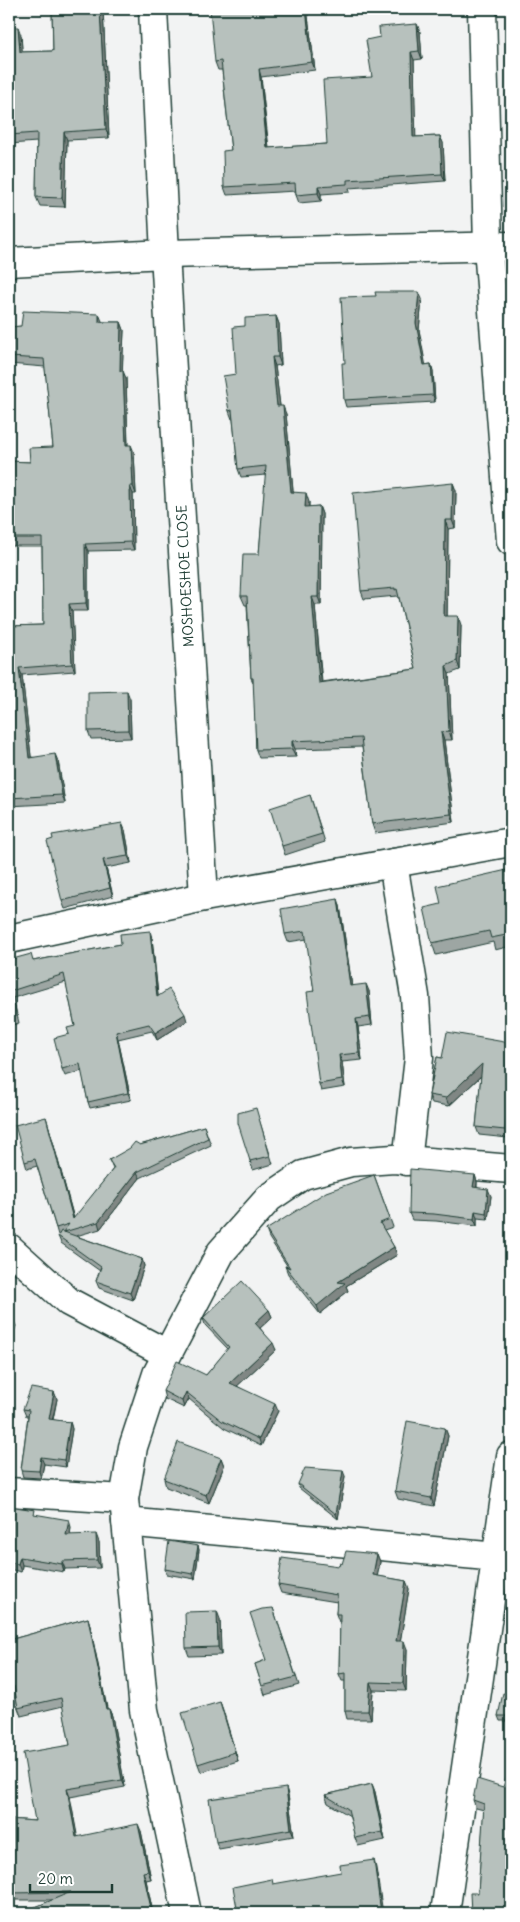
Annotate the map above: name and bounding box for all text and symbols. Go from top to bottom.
street label: MOSHOESHOE CLOSE [172,504,198,648]
scale bar [30,1862,112,1894]
text: 20 m [38,1869,73,1888]

